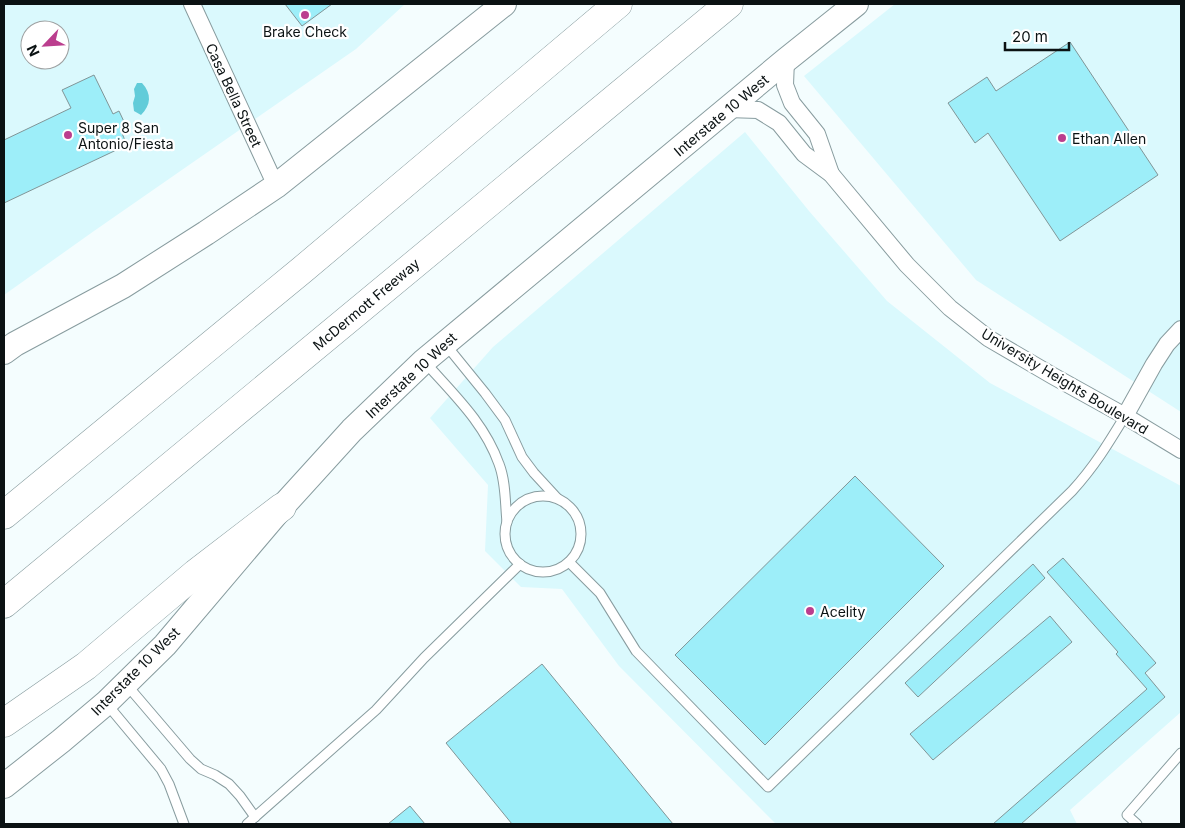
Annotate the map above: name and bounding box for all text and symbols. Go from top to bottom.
marker: Brake Check [299,9,311,21]
north arrow [20,20,70,70]
scale bar [1005,20,1069,52]
place label: Brake Check [263,23,347,40]
text: 20 m [1012,27,1048,46]
street label: Casa Bella Street [202,40,266,150]
text: N [23,42,43,59]
street label: Interstate 10 West [670,70,772,159]
place label: Super 8 San Antonio/Fiesta [78,119,174,152]
marker: Super 8 San Antonio/Fiesta [62,129,74,141]
place label: Ethan Allen [1072,130,1146,147]
marker: Ethan Allen [1056,132,1068,144]
street label: McDermott Freeway [309,254,423,354]
street label: University Heights Boulevard [979,324,1151,438]
street label: Interstate 10 West [362,328,460,421]
place label: Acelity [820,603,865,620]
marker: Acelity [804,605,816,617]
street label: Interstate 10 West [87,623,183,719]

